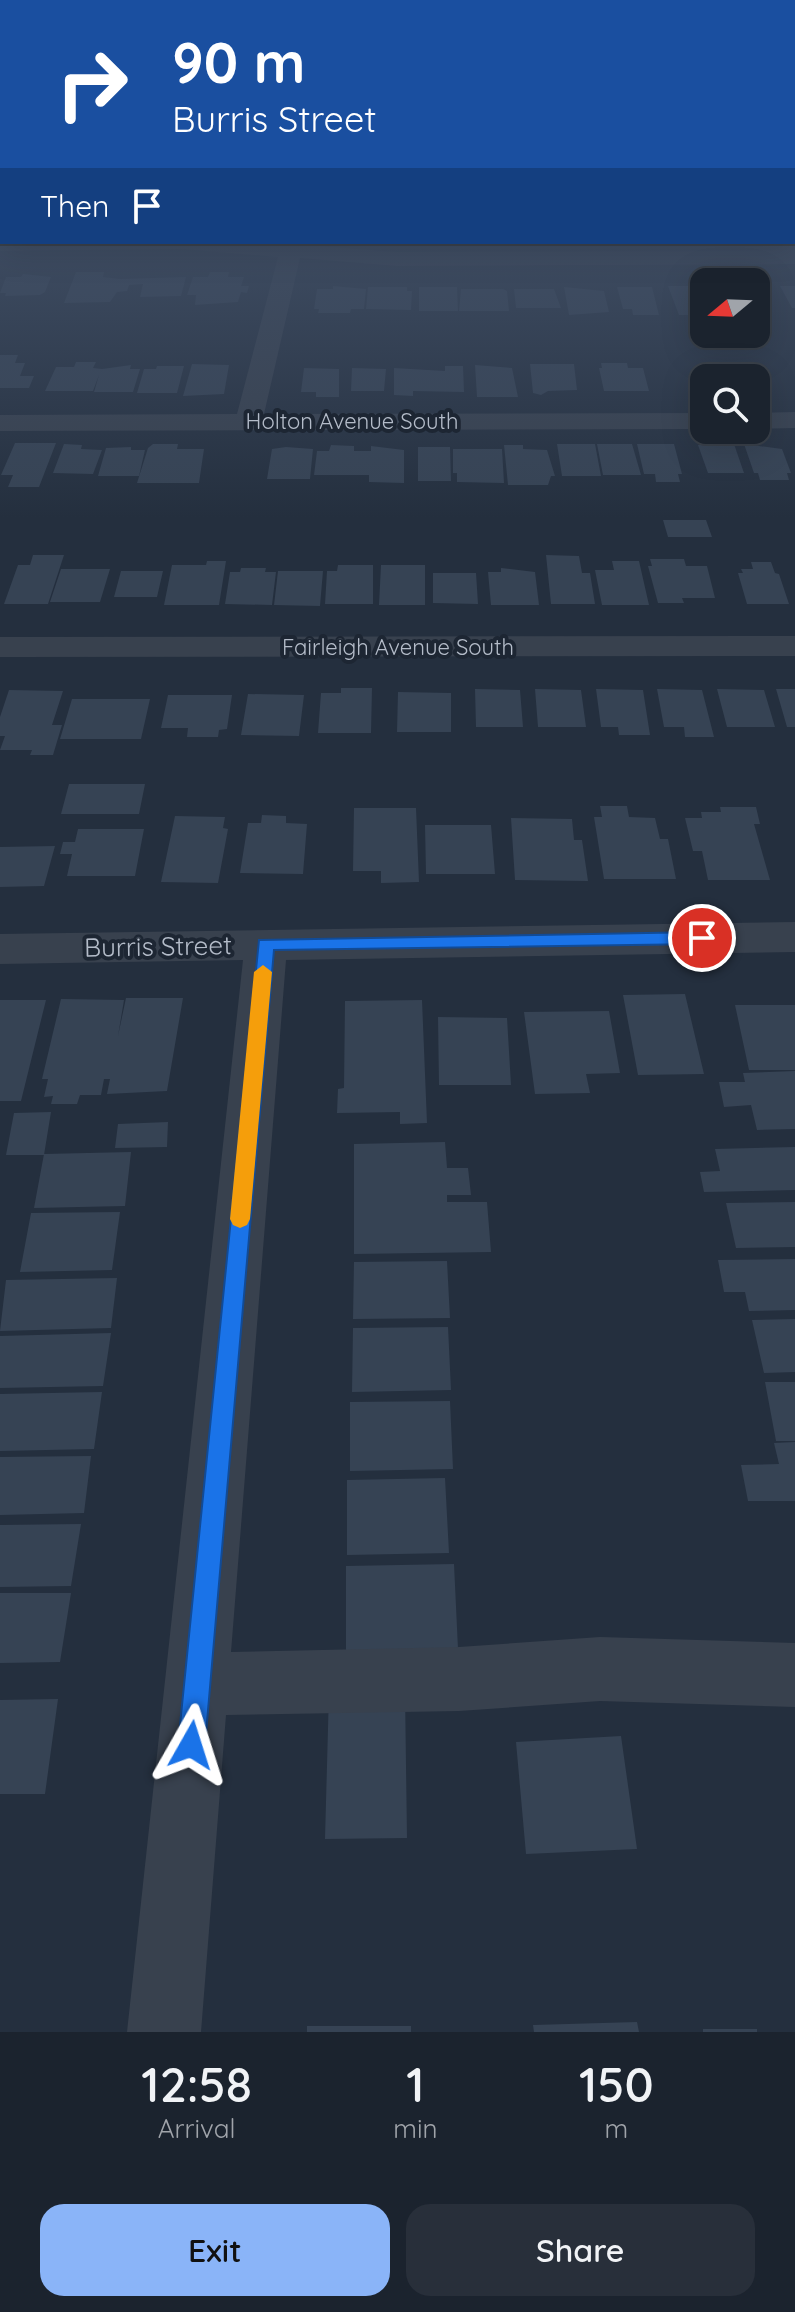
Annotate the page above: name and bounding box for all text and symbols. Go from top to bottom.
text: 90 m [172,27,306,97]
icon: right [40,32,144,136]
text: Burris Street [172,96,376,141]
icon: arrive [125,184,169,228]
text: Then [40,187,109,225]
north arrow [690,268,770,348]
map controls [690,268,770,444]
button: search [690,364,770,444]
street label: Holton Avenue South [246,407,458,435]
street label: Fairleigh Avenue South [282,633,514,661]
pin [668,904,736,972]
icon: arrive [680,916,724,960]
street label: Burris Street [84,928,232,964]
position arrow [149,1703,233,1787]
text: 12:58 [141,2054,252,2114]
text: 1 [406,2054,425,2114]
text: 150 [579,2054,654,2114]
text: Arrival [158,2112,236,2145]
text: min [393,2112,438,2145]
text: m [604,2112,628,2145]
button: Exit [40,2204,390,2296]
button: Share [406,2204,755,2296]

